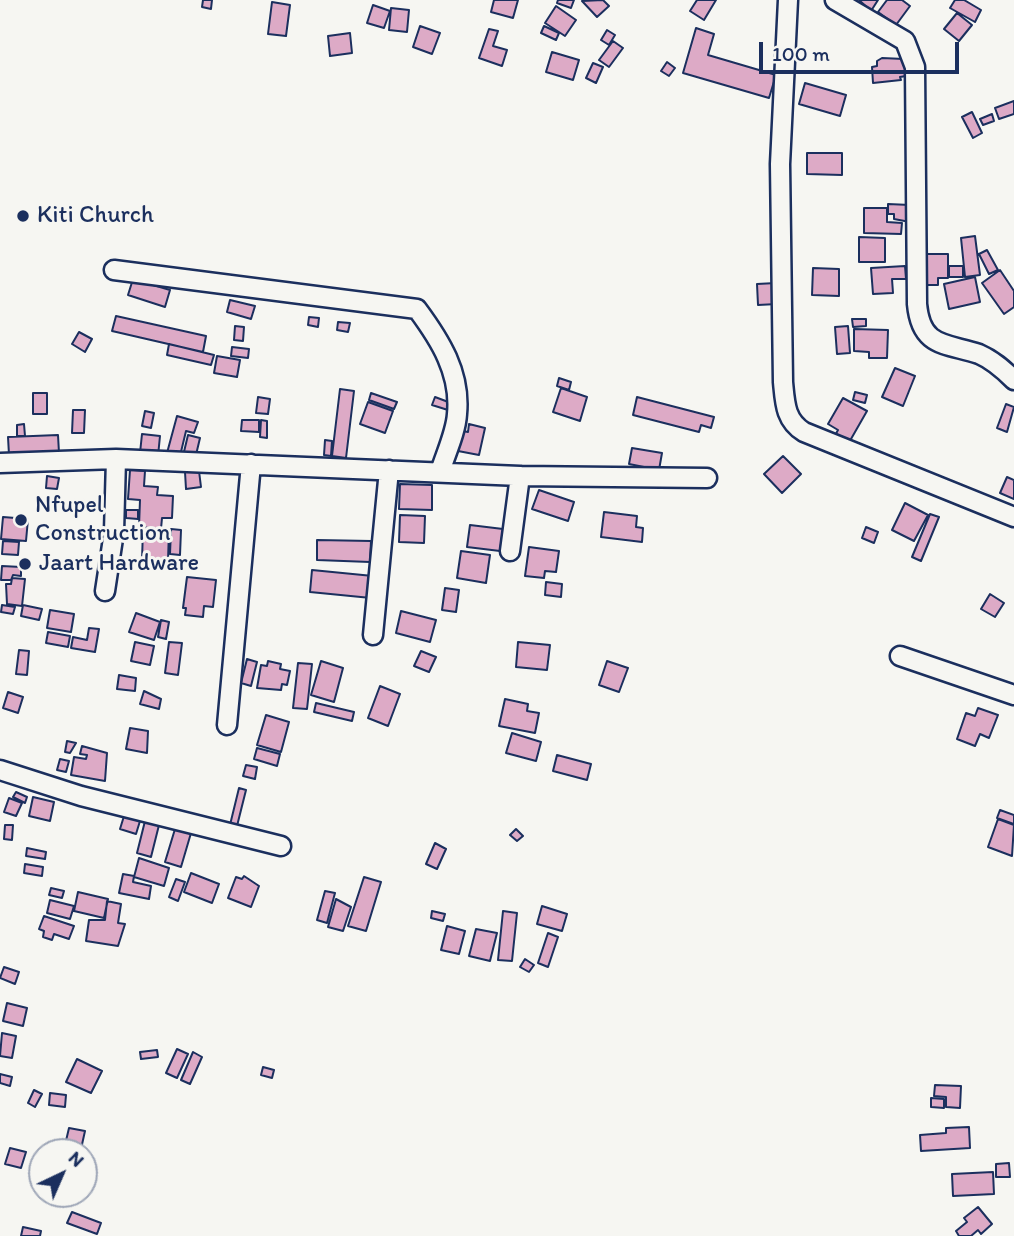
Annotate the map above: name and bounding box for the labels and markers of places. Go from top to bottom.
place label: Kiti Church [37,202,154,230]
marker: Kiti Church [15,208,31,224]
place label: Nfupel Construction [35,492,171,548]
marker: Nfupel Construction [13,512,29,528]
place label: Jaart Hardware [39,550,199,578]
marker: Jaart Hardware [17,556,33,572]

